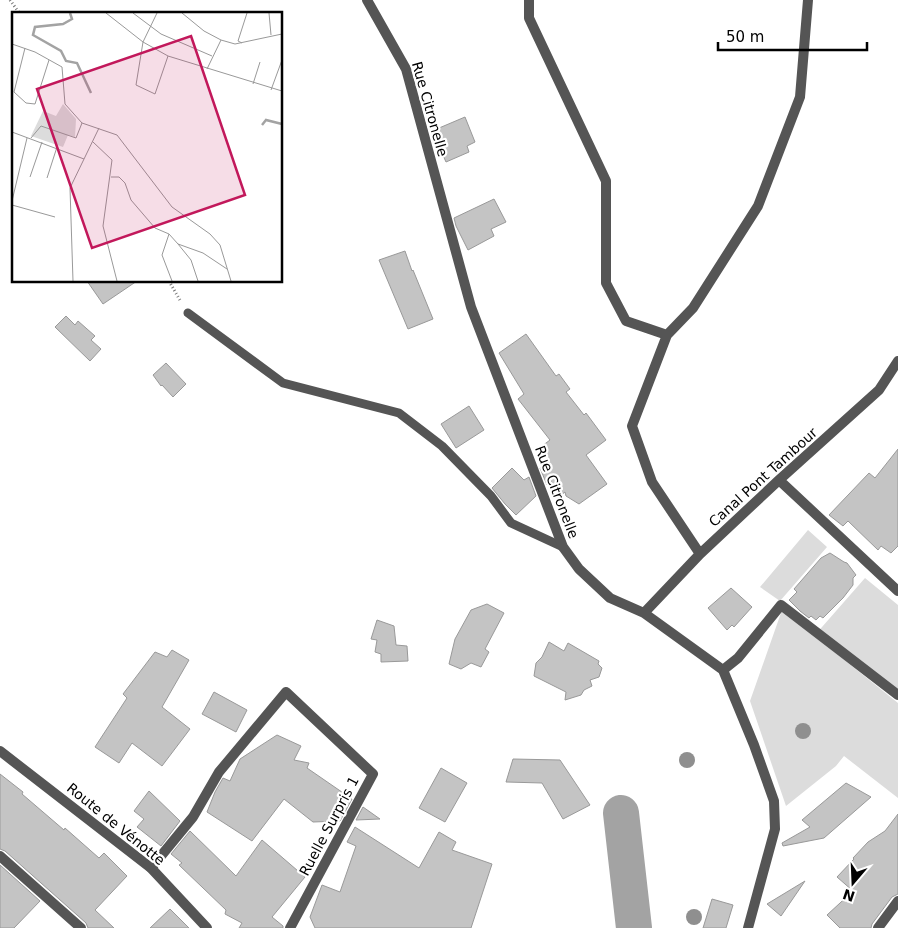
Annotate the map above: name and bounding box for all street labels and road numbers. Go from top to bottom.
street label: Rue Citronelle [409,60,451,158]
street label: Canal Pont Tambour [706,424,821,530]
street label: Rue Citronelle [532,443,582,541]
street label: Ruelle Surpris 1 [296,774,362,878]
street label: Route de Vénotte [64,780,168,868]

